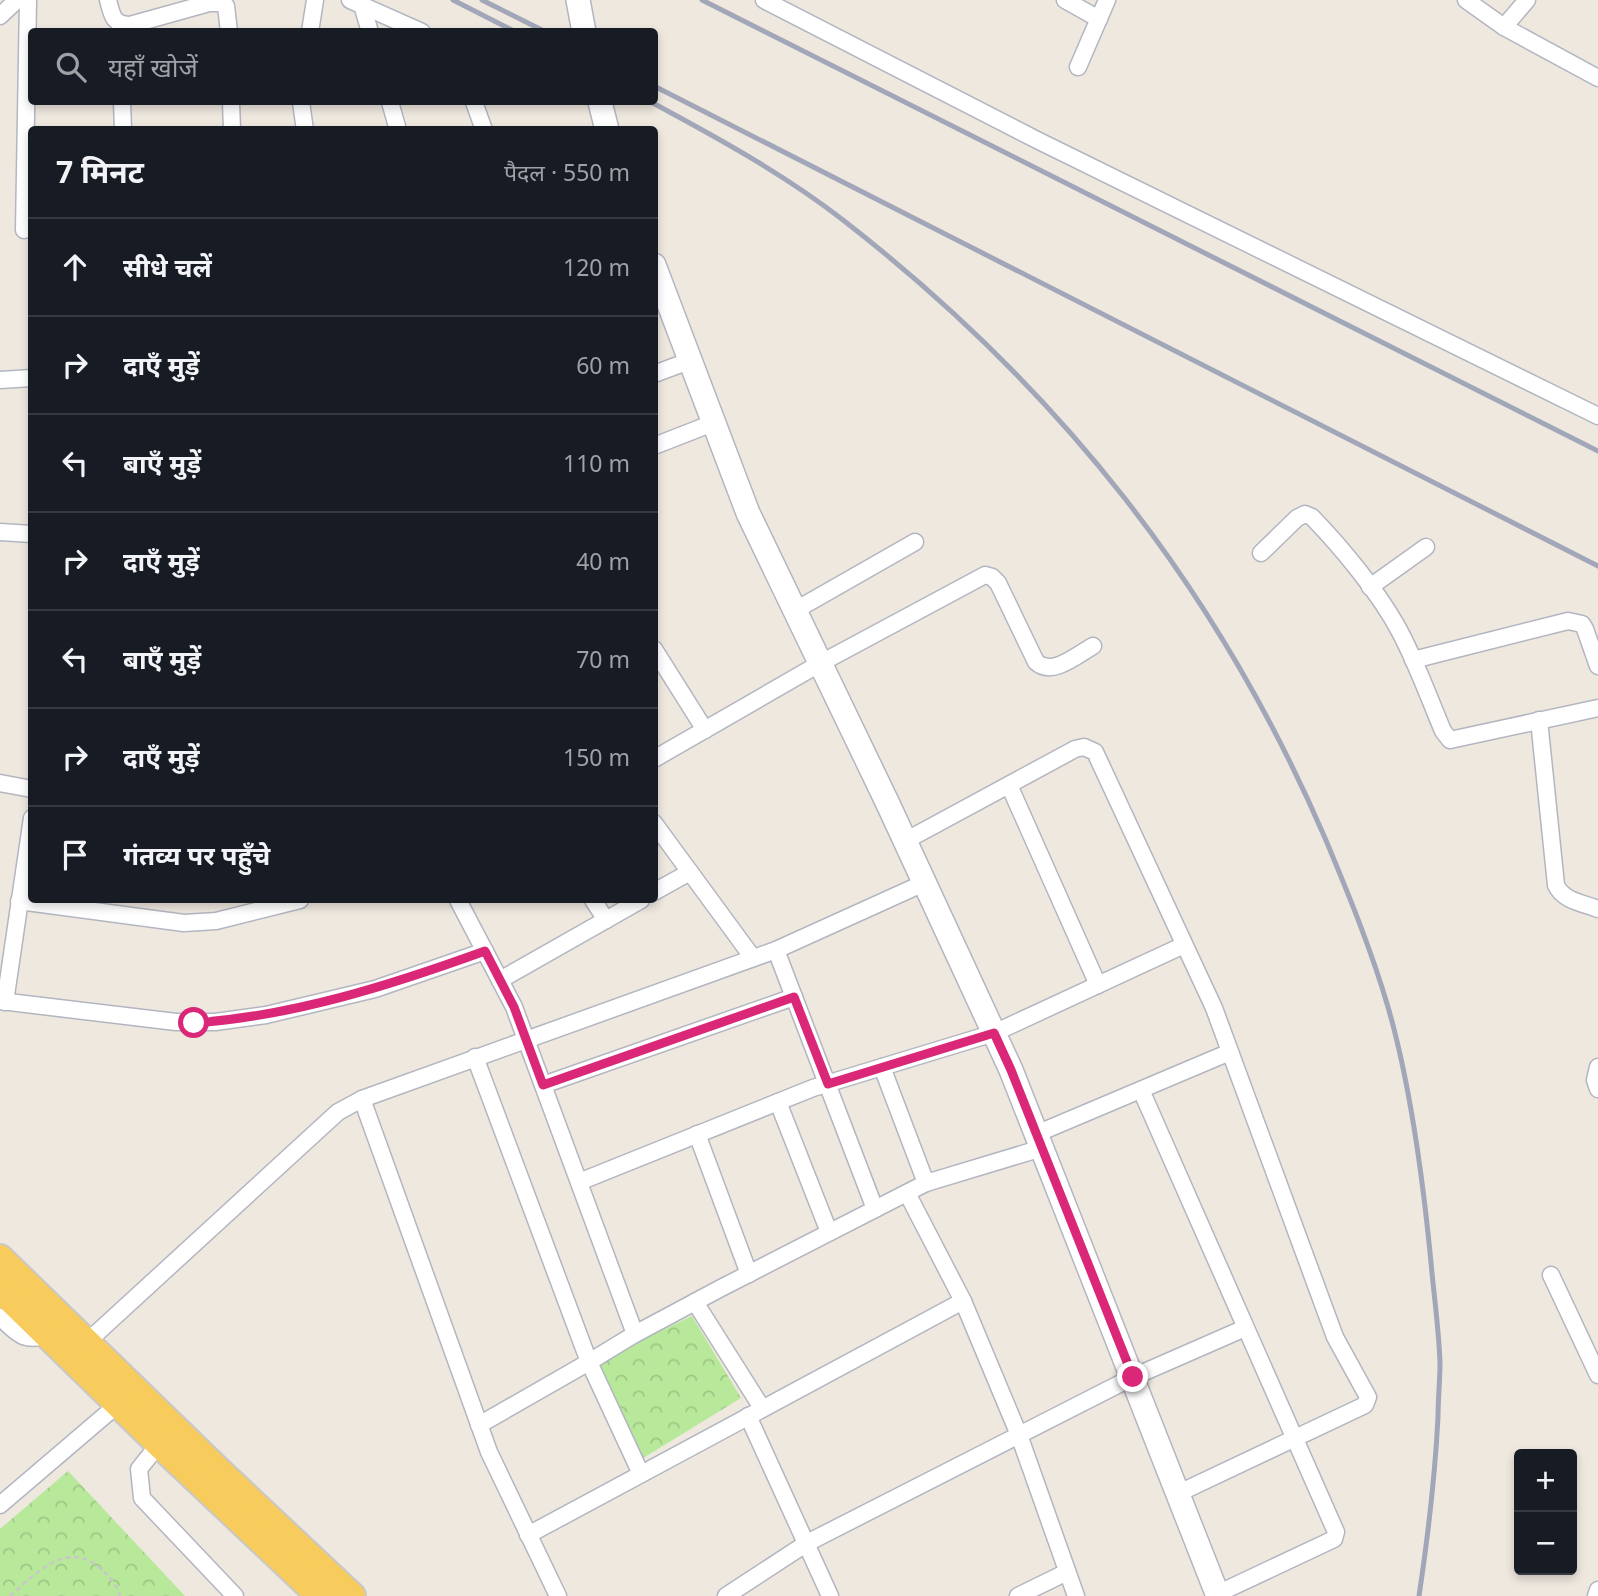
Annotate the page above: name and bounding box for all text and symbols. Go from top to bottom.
search box [28,28,658,105]
icon: search [52,48,90,86]
text: यहाँ खोजें [108,49,198,85]
text: 7 मिनट [56,151,144,192]
text: पैदल · 550 m [504,156,630,188]
icon: ahead [56,248,94,286]
text: सीधे चलें [123,249,212,285]
text: 120 m [563,251,630,283]
icon: right [56,346,94,384]
text: दाएँ मुड़ें [123,347,200,383]
text: 60 m [576,349,630,381]
icon: left [56,444,94,482]
text: बाएँ मुड़ें [123,445,201,481]
text: 110 m [563,447,630,479]
icon: right [56,542,94,580]
text: दाएँ मुड़ें [123,543,200,579]
text: 40 m [576,545,630,577]
icon: left [56,640,94,678]
text: बाएँ मुड़ें [123,641,201,677]
text: 70 m [576,643,630,675]
icon: right [56,738,94,776]
text: दाएँ मुड़ें [123,739,200,775]
text: 150 m [563,741,630,773]
icon: arrive [56,836,94,874]
text: गंतव्य पर पहुँचे [123,837,270,873]
route start [178,1007,209,1038]
route end [1117,1361,1148,1392]
map controls [1514,1449,1577,1575]
button: + [1514,1449,1577,1512]
button: − [1514,1512,1577,1575]

